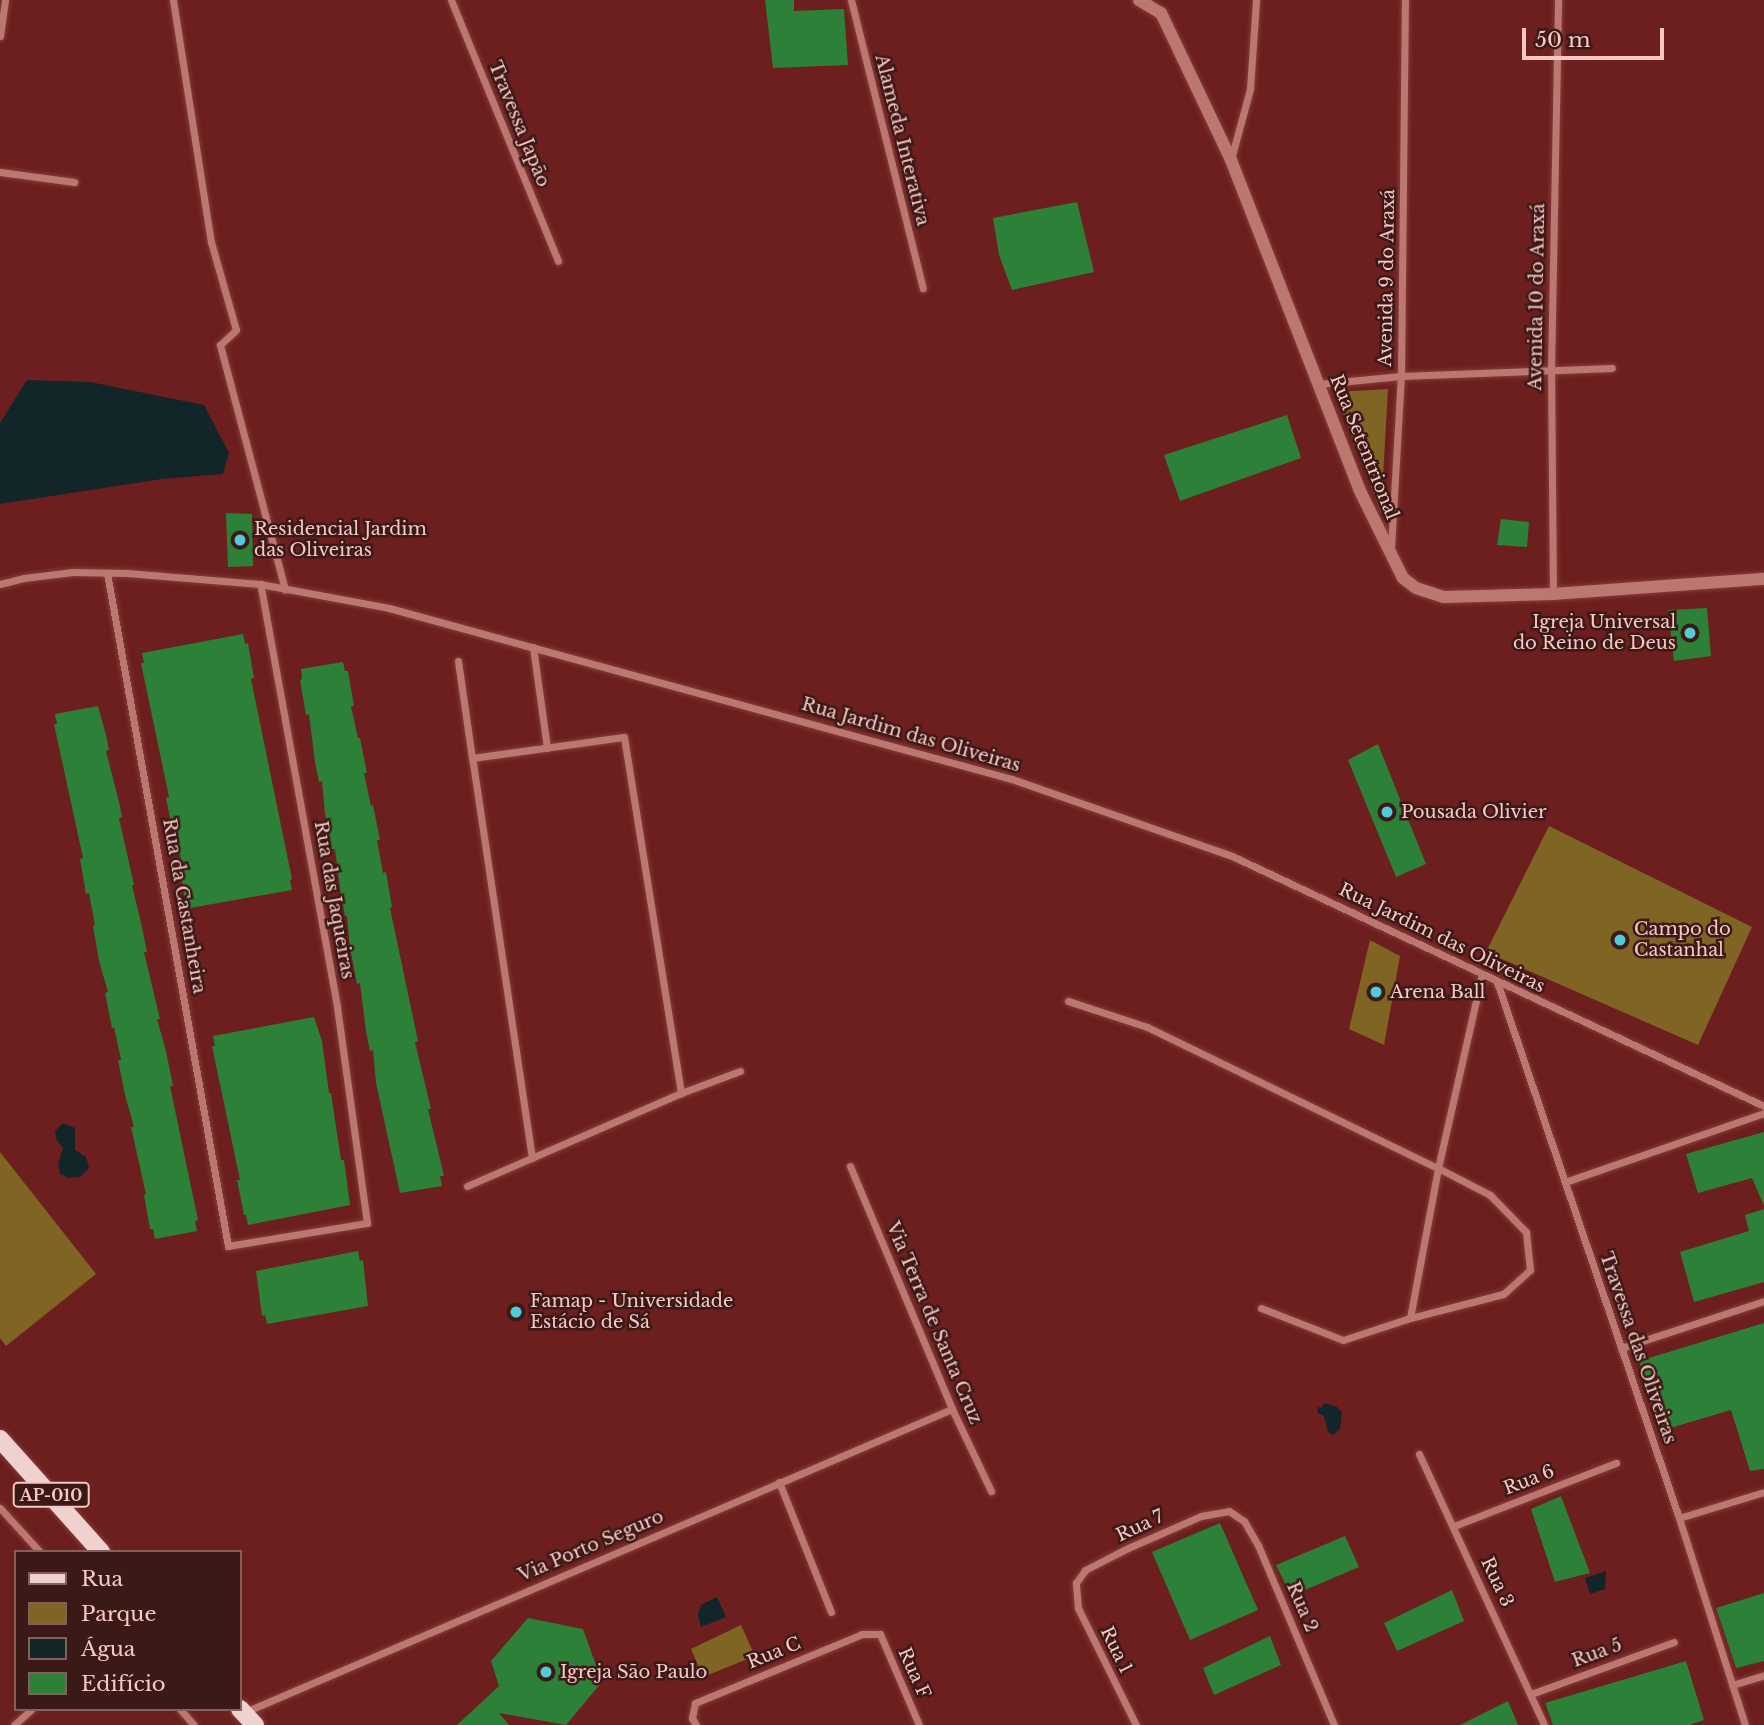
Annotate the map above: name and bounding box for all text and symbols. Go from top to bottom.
scale bar [1526,14,1668,58]
text: 50 m [1535,27,1590,53]
street label: Alameda Interativa [870,52,934,228]
street label: Travessa Japão [484,58,554,190]
street label: Avenida 9 do Araxá [1375,188,1399,368]
street label: Avenida 10 do Araxá [1525,203,1549,391]
street label: Rua Setentrional [1325,371,1403,523]
place label: Residencial Jardim das Oliveiras [254,519,427,562]
marker: Residencial Jardim das Oliveiras [232,532,248,548]
place label: Igreja Universal do Reino de Deus [1513,612,1676,654]
marker: Igreja Universal do Reino de Deus [1682,625,1698,641]
street label: Rua Jardim das Oliveiras [799,693,1023,777]
place label: Pousada Olivier [1401,801,1547,823]
marker: Pousada Olivier [1379,804,1395,820]
street label: Rua da Castanheira [158,817,210,995]
street label: Rua das Jaqueiras [309,819,359,981]
street label: Rua Jardim das Oliveiras [1335,879,1549,997]
place label: Campo do Castanhal [1634,919,1731,962]
marker: Campo do Castanhal [1612,932,1628,948]
place label: Arena Ball [1390,981,1486,1003]
marker: Arena Ball [1368,984,1384,1000]
street label: Via Terra de Santa Cruz [881,1218,987,1428]
street label: Travessa das Oliveiras [1595,1249,1681,1447]
place label: Famap - Universidade Estácio de Sá [530,1291,733,1334]
marker: Famap - Universidade Estácio de Sá [508,1304,524,1320]
street label: Rua 6 [1500,1460,1558,1500]
road number: AP-010 [12,1483,90,1508]
street label: Via Porto Seguro [515,1506,667,1586]
street label: Rua 7 [1113,1506,1167,1546]
legend [14,1550,242,1711]
street label: Rua 3 [1476,1554,1518,1610]
text: Rua [81,1566,123,1592]
street label: Rua 2 [1282,1579,1322,1635]
text: Parque [81,1601,156,1627]
street label: Rua 1 [1095,1623,1137,1677]
street label: Rua C [744,1633,804,1673]
street label: Rua 5 [1569,1634,1625,1672]
text: Água [81,1636,136,1662]
street label: Rua F [893,1644,935,1702]
place label: Igreja São Paulo [560,1661,708,1683]
marker: Igreja São Paulo [538,1664,554,1680]
text: Edifício [81,1671,166,1697]

